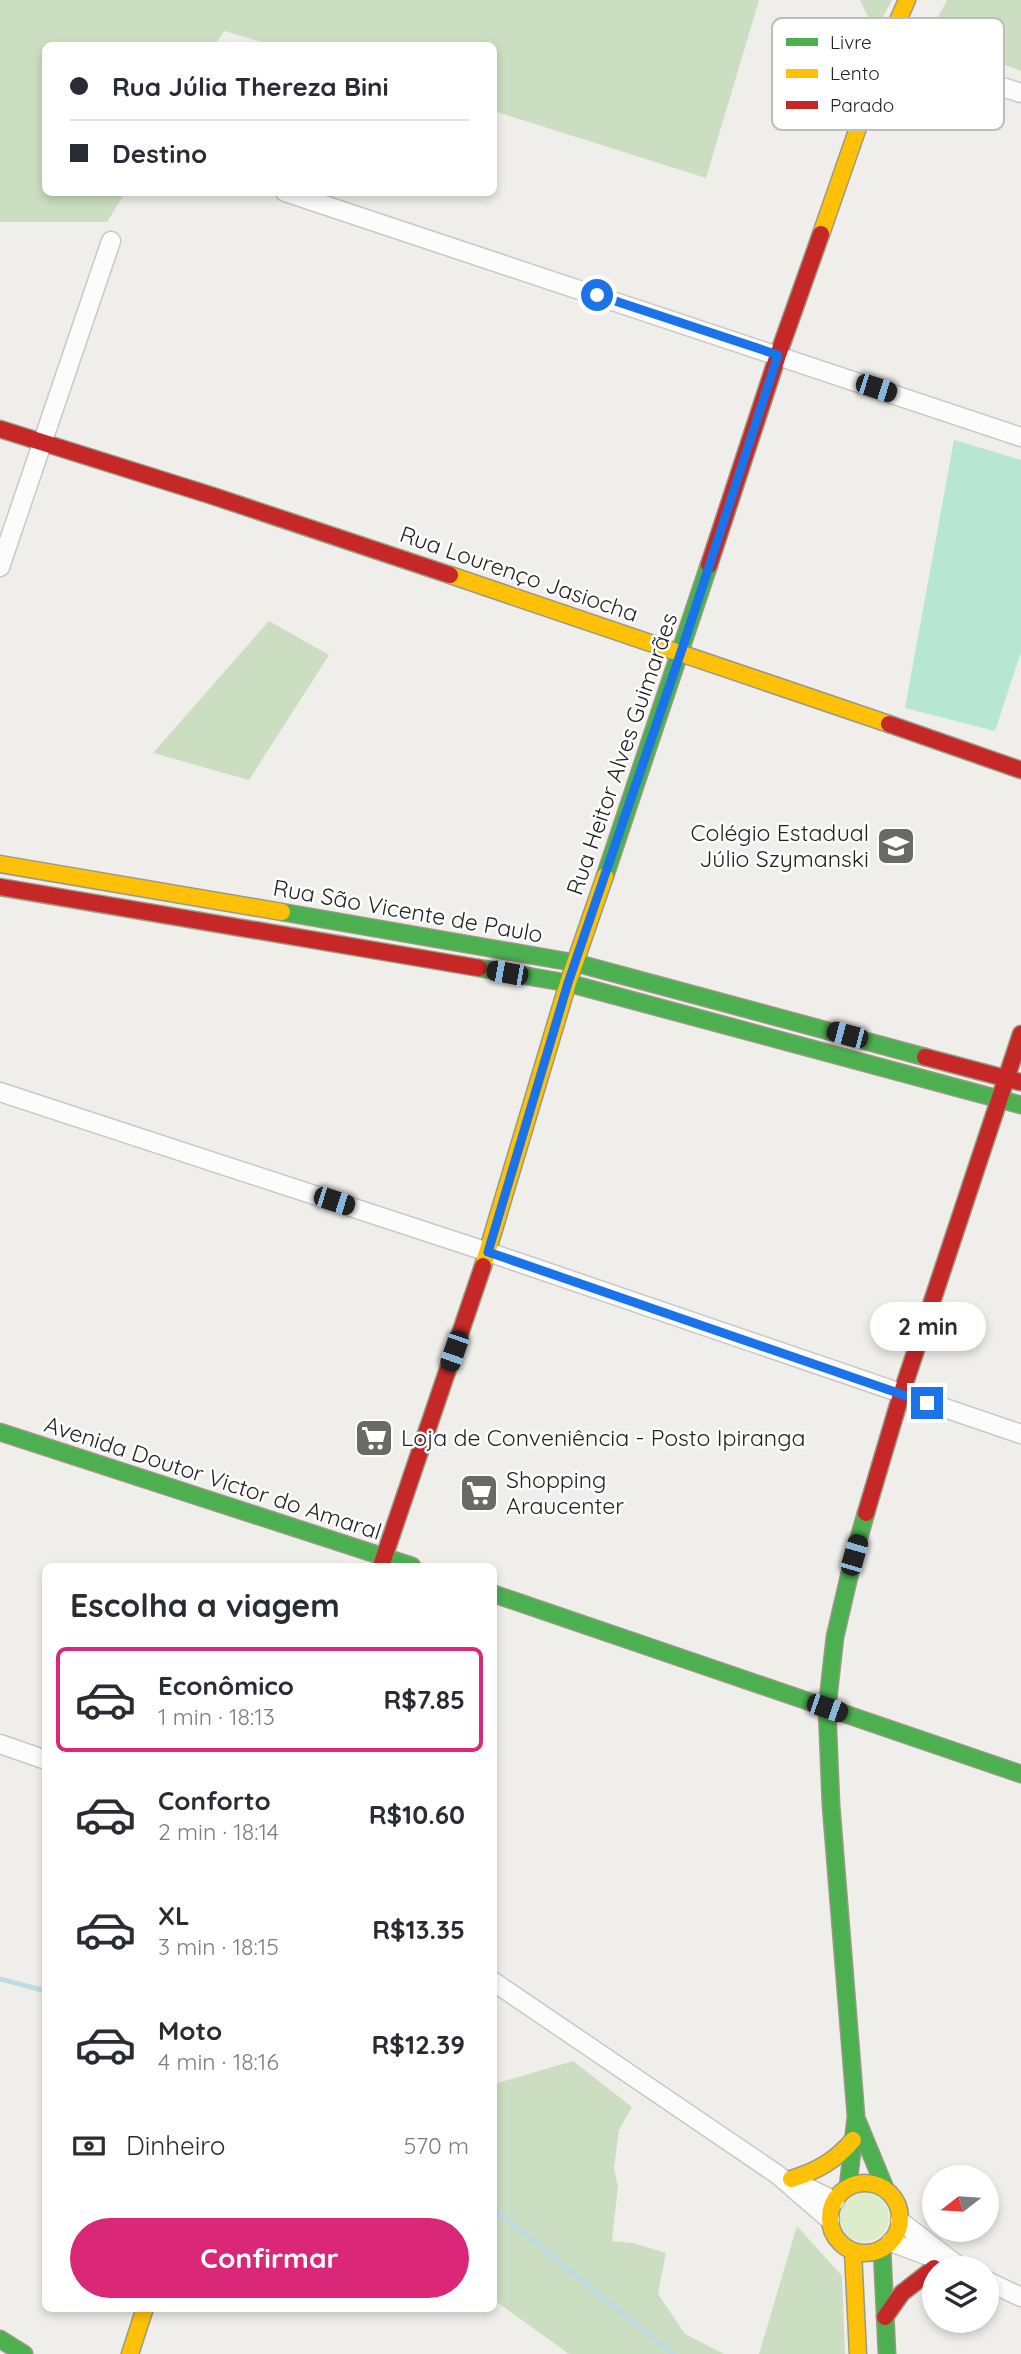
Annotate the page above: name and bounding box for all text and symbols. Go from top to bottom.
legend [772,18,1004,130]
text: Livre [830,30,872,54]
text: Lento [830,61,880,85]
text: Rua Júlia Thereza Bini [112,70,389,103]
text: Parado [830,93,894,117]
text: Destino [112,137,207,170]
route start [581,279,613,311]
car [853,372,900,404]
street label: Rua Lourenço Jasiocha [396,519,642,628]
street label: Rua Heitor Alves Guimarães [560,609,684,899]
place label: Colégio Estadual Júlio Szymanski [690,818,869,873]
school or university icon: Colégio Estadual Júlio Szymanski [875,825,917,867]
street label: Rua São Vicente de Paulo [271,872,545,949]
car [485,959,530,987]
car [824,1019,871,1051]
car [311,1185,358,1217]
callout: 2 min [869,1302,985,1350]
text: 2 min [898,1312,958,1341]
car [438,1328,471,1374]
route end [911,1387,943,1419]
street label: Avenida Doutor Victor do Amaral [41,1409,385,1546]
supermarket icon: Loja de Conveniência - Posto Ipiranga [353,1417,395,1459]
place label: Loja de Conveniência - Posto Ipiranga [401,1423,805,1452]
place label: Shopping Araucenter [506,1465,624,1520]
supermarket icon: Shopping Araucenter [458,1472,500,1514]
car [839,1532,870,1578]
text: Escolha a viagem [70,1585,340,1625]
icon: car [74,1668,137,1731]
text: Econômico [158,1669,294,1702]
text: R$7.85 [383,1683,465,1716]
car [804,1691,851,1725]
text: 1 min · 18:13 [158,1702,275,1731]
icon: car [74,1783,137,1846]
text: Conforto [158,1784,271,1817]
text: R$10.60 [369,1798,465,1831]
text: 2 min · 18:14 [158,1817,279,1846]
icon: car [74,1898,137,1961]
text: XL [158,1899,190,1932]
text: R$13.35 [372,1913,465,1946]
text: 3 min · 18:15 [158,1932,279,1961]
icon: car [74,2013,137,2076]
text: Moto [158,2014,222,2047]
text: R$12.39 [372,2028,465,2061]
text: 4 min · 18:16 [158,2047,279,2076]
icon: cash [70,2127,108,2165]
text: Dinheiro [126,2129,225,2162]
text: 570 m [404,2131,469,2160]
north arrow [922,2165,999,2242]
map controls [922,2165,999,2333]
button: Confirmar [70,2218,469,2298]
button: layers [922,2256,999,2333]

